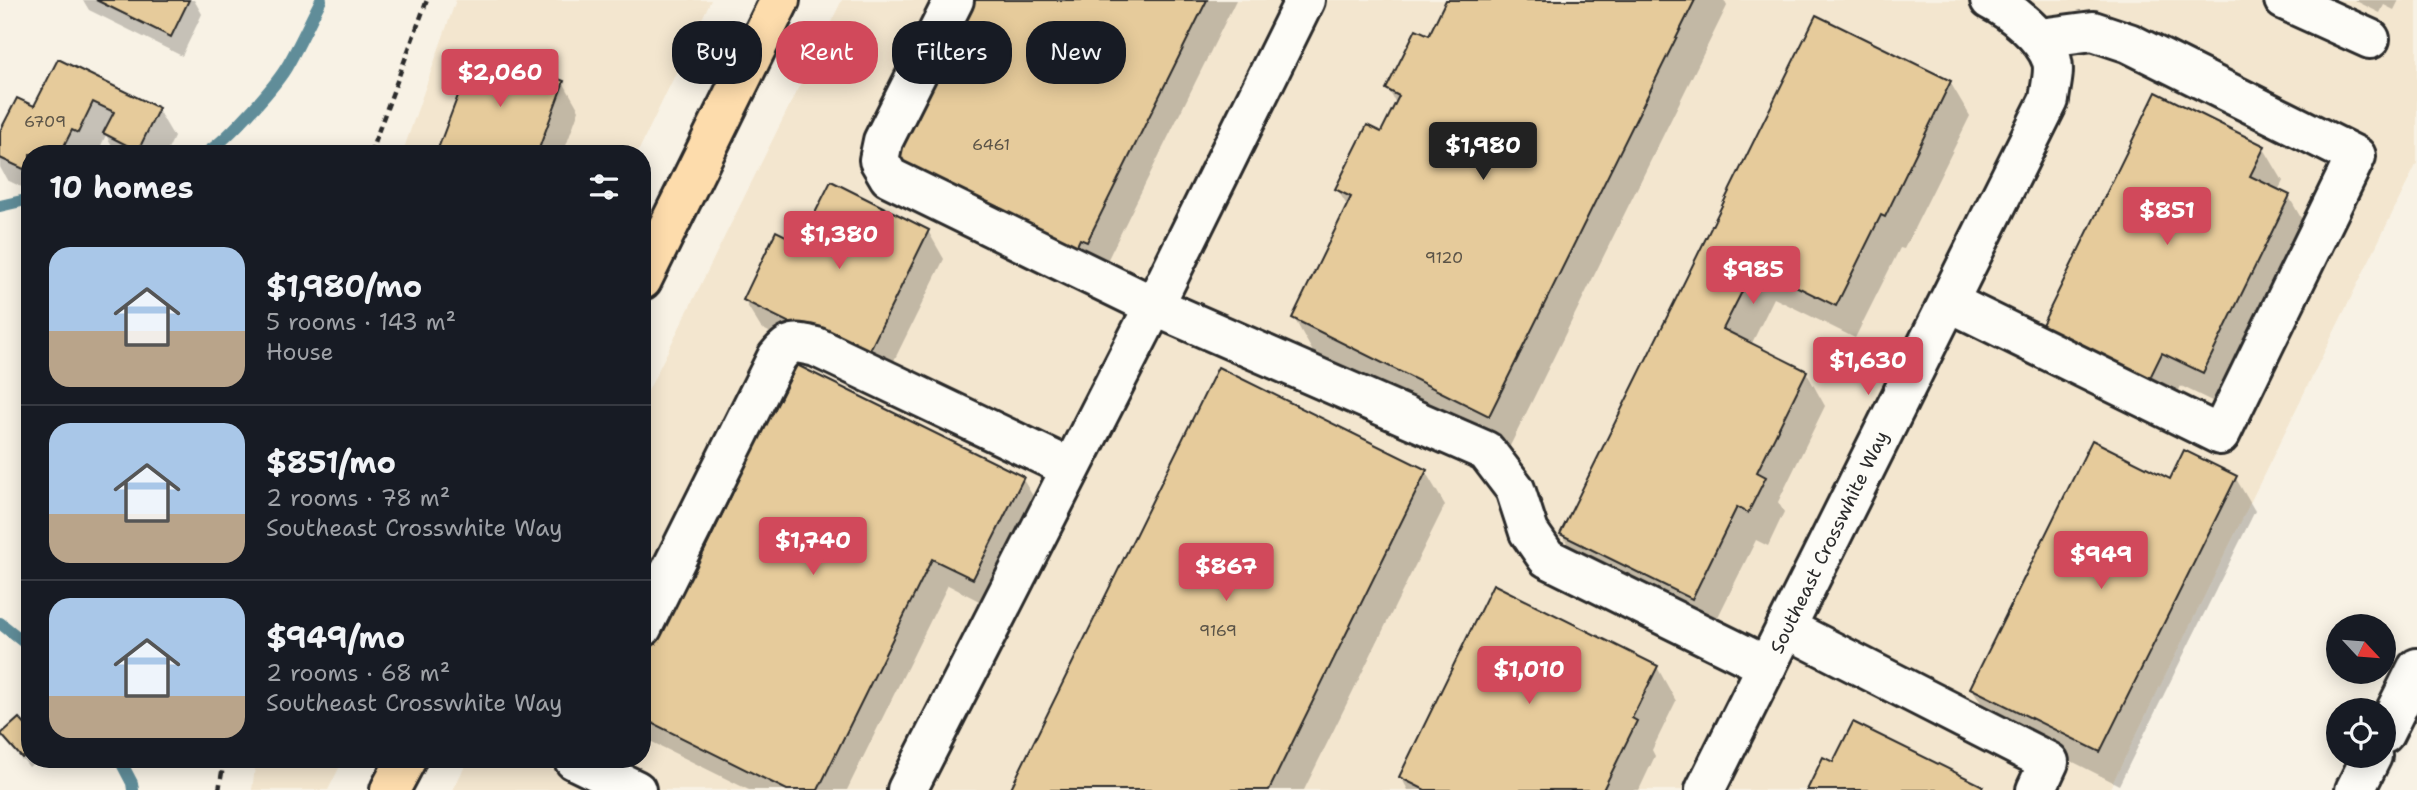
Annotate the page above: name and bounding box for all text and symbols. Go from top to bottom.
chip: Buy [672,21,762,84]
chip: Rent [776,21,878,84]
chip: Filters [892,21,1012,84]
chip: New [1026,21,1126,84]
pin: $2,060 [443,50,557,109]
text: $2,060 [458,57,542,87]
house number: 6709 [24,111,66,132]
pin: $1,980 [1426,122,1540,182]
text: $1,980 [1445,130,1521,160]
house number: 6461 [972,134,1010,155]
text: 10 homes [49,167,194,208]
icon: filters [585,168,623,206]
pin: $851 [2126,188,2208,247]
text: $851 [2139,195,2195,225]
pin: $1,380 [782,212,896,271]
text: $1,380 [800,219,878,249]
pin: $985 [1712,246,1794,306]
house number: 9120 [1425,247,1463,268]
text: $985 [1722,254,1784,284]
text: $1,980/mo [266,266,422,307]
icon: home [105,275,189,359]
text: 5 rooms · 143 m² [266,307,456,337]
text: House [266,337,334,367]
pin: $1,630 [1811,338,1925,397]
text: $1,630 [1829,345,1907,375]
street label: Southeast Crosswhite Way [1764,426,1894,658]
text: $851/mo [266,442,396,483]
icon: home [105,451,189,535]
text: 2 rooms · 78 m² [266,483,450,513]
text: Southeast Crosswhite Way [266,513,562,543]
pin: $1,740 [756,518,870,577]
text: $1,740 [775,525,851,555]
pin: $949 [2060,532,2142,591]
text: $949 [2070,539,2132,569]
pin: $867 [1185,544,1267,603]
text: $867 [1195,551,1257,581]
north arrow [2326,614,2396,684]
map controls [2326,614,2396,768]
text: $949/mo [266,617,405,658]
house number: 9169 [1199,620,1237,641]
icon: home [105,626,189,710]
pin: $1,010 [1472,646,1586,706]
text: $1,010 [1493,654,1565,684]
text: 2 rooms · 68 m² [266,658,450,688]
text: Southeast Crosswhite Way [266,688,562,718]
button: locate [2326,698,2396,768]

